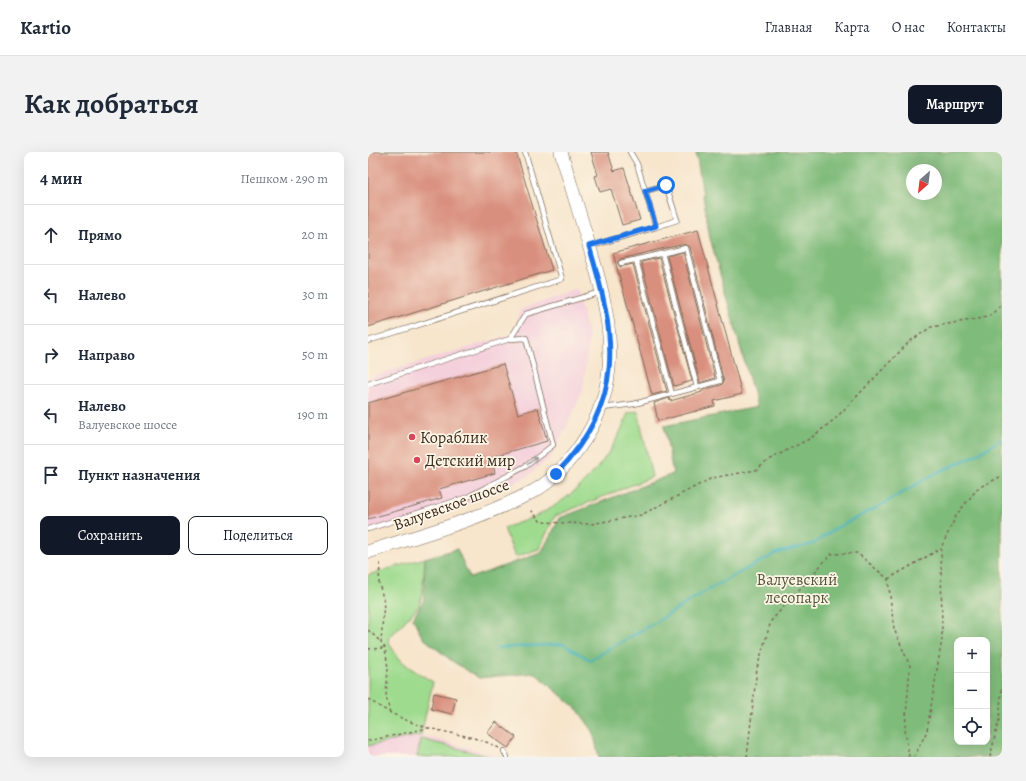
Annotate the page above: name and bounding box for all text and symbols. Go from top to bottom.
text: Kartio [20,15,71,41]
text: Главная [765,18,812,37]
text: Карта [834,18,870,37]
text: О нас [892,18,925,37]
text: Контакты [947,18,1006,37]
text: Как добраться [24,85,199,123]
button: Маршрут [908,85,1002,124]
north arrow [906,164,942,200]
text: 4 мин [40,167,83,190]
text: Пешком · 290 m [241,170,328,187]
route start [657,176,675,194]
icon: ahead [40,224,62,246]
text: Прямо [78,225,122,245]
text: 20 m [302,226,328,243]
icon: left [40,284,62,306]
text: Налево [78,285,126,305]
text: 30 m [302,286,328,303]
icon: right [40,344,62,366]
text: Направо [78,345,135,365]
text: 50 m [302,346,328,363]
text: Налево [78,396,126,416]
icon: left [40,404,62,426]
text: 190 m [297,406,328,423]
text: Валуевское шоссе [78,416,177,433]
place label: Кораблик [420,427,488,449]
marker: Кораблик [407,432,417,442]
place label: Детский мир [425,450,515,472]
marker: Детский мир [412,455,422,465]
one-way arrow [527,457,538,465]
icon: arrive [40,464,62,486]
text: Пункт назначения [78,465,200,485]
route end [547,465,565,483]
street label: Валуевское шоссе [390,474,512,536]
button: Сохранить [40,516,180,555]
button: Поделиться [188,516,328,555]
park label: Валуевский лесопарк [757,569,837,609]
map controls [954,637,990,745]
button: + [954,637,990,673]
button: − [954,673,990,709]
button: locate [954,709,990,745]

